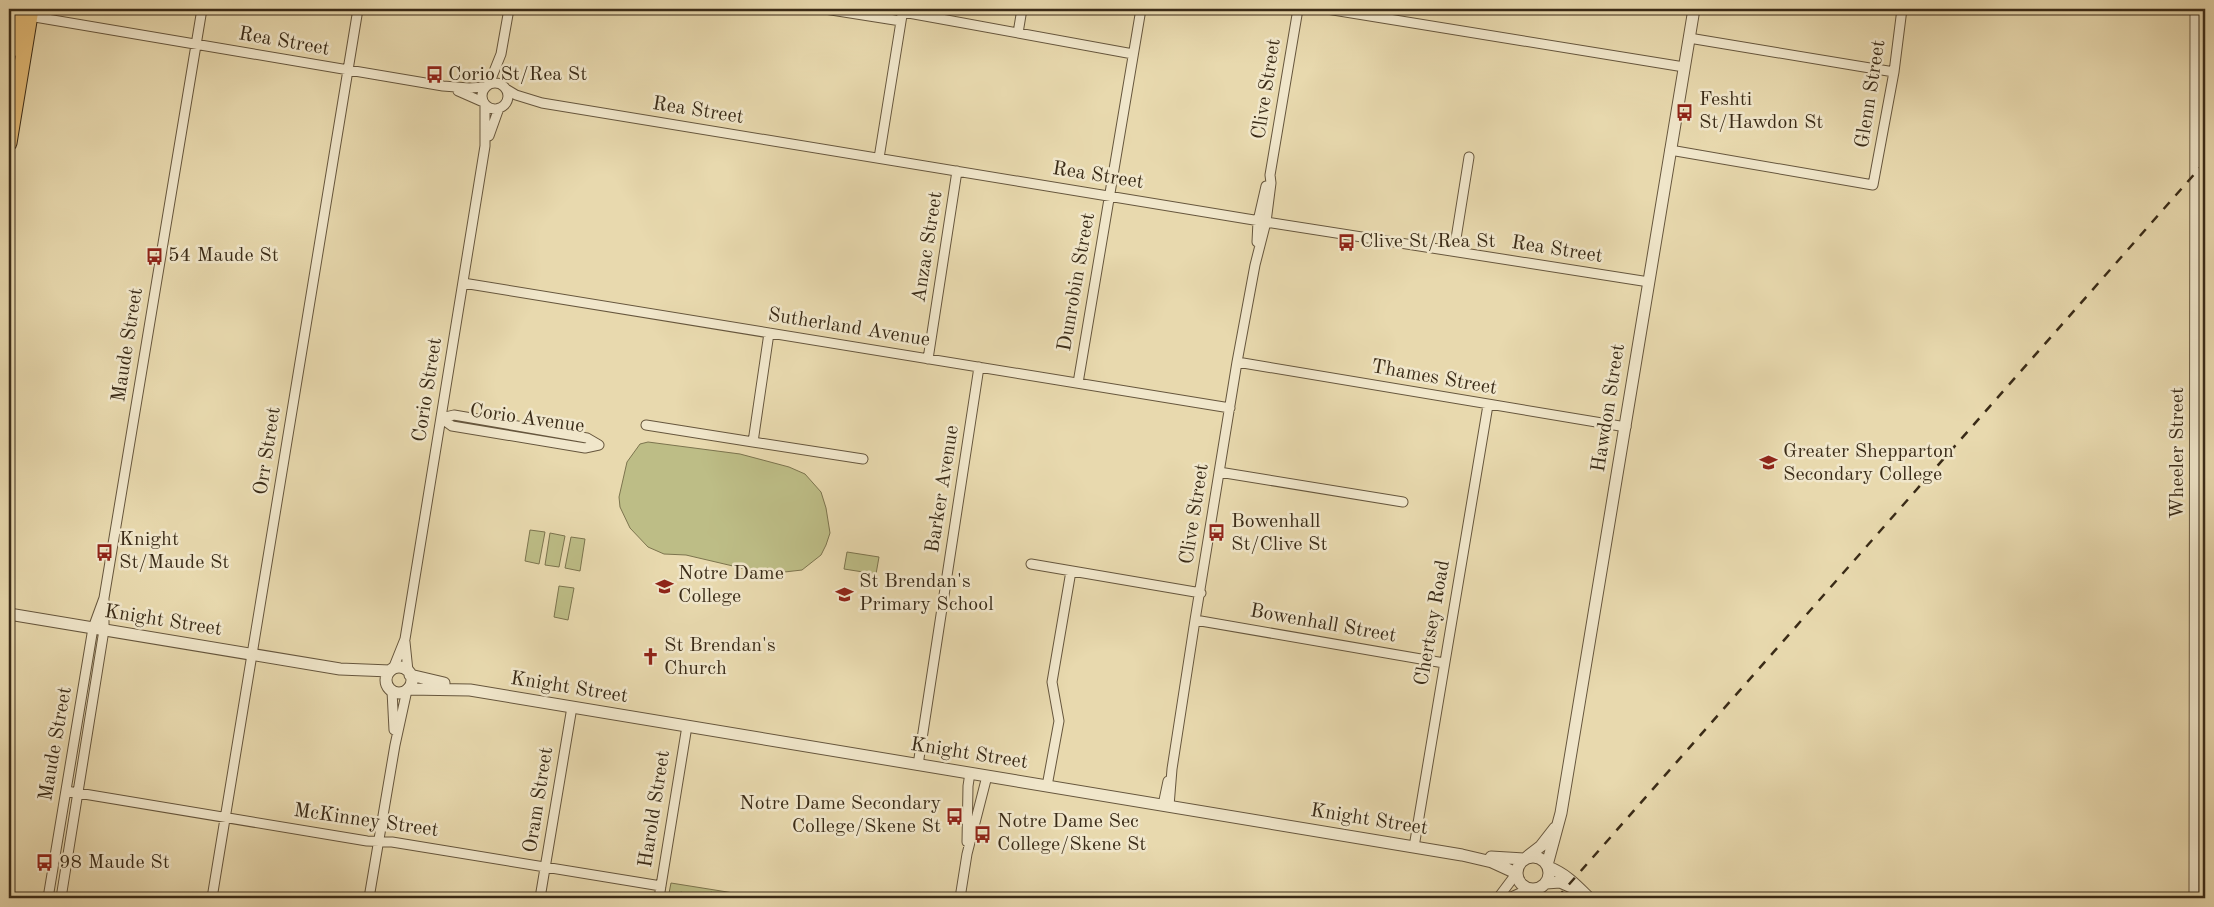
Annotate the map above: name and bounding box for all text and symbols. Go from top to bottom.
street label: Rea Street [237,24,331,60]
street label: Clive Street [1249,37,1285,141]
street label: Glenn Street [1853,39,1889,149]
bus stop icon: Corio St/Rea St [424,65,444,85]
place label: Corio St/Rea St [448,65,587,85]
place label: Feshti St/Hawdon St [1699,90,1823,133]
street label: Rea Street [651,94,745,128]
bus stop icon: Feshti St/Hawdon St [1675,102,1695,122]
street label: Rea Street [1051,159,1145,193]
street label: Anzac Street [909,190,947,304]
street label: Dunrobin Street [1055,211,1099,353]
bus stop icon: Clive St/Rea St [1336,232,1356,252]
place label: Clive St/Rea St [1360,232,1495,252]
street label: Rea Street [1510,233,1604,267]
bus stop icon: 54 Maude St [144,246,164,266]
place label: 54 Maude St [168,246,279,266]
street label: Maude Street [109,286,147,404]
street label: Sutherland Avenue [766,305,932,351]
street label: Corio Street [410,336,446,444]
street label: Hawdon Street [1589,342,1629,474]
street label: Thames Street [1370,357,1498,399]
street label: Wheeler Street [2168,387,2188,519]
street label: Corio Avenue [468,401,586,437]
street label: Orr Street [251,405,285,497]
street label: Barker Avenue [923,424,963,554]
place label: Greater Shepparton Secondary College [1783,442,1954,485]
school or university icon: Greater Shepparton Secondary College [1759,453,1779,473]
street label: Clive Street [1177,462,1213,566]
place label: Bowenhall St/Clive St [1231,512,1327,555]
bus stop icon: Bowenhall St/Clive St [1207,523,1227,543]
place label: Knight St/Maude St [119,530,229,573]
bus stop icon: Knight St/Maude St [95,542,115,562]
street label: Chertsey Road [1412,559,1454,687]
place label: Notre Dame College [678,564,784,607]
place label: St Brendan's Primary School [859,572,994,615]
school or university icon: Notre Dame College [654,576,674,596]
school or university icon: St Brendan's Primary School [835,584,855,604]
street label: Bowenhall Street [1248,601,1398,647]
street label: Knight Street [103,602,223,640]
place label: St Brendan's Church [664,636,776,679]
church icon: St Brendan's Church [640,647,660,667]
street label: Knight Street [509,669,629,707]
street label: Maude Street [36,685,76,803]
street label: Knight Street [909,735,1029,773]
street label: Oram Street [521,746,557,854]
street label: Harold Street [636,749,674,869]
place label: Notre Dame Secondary College/Skene St [739,794,941,837]
street label: McKinney Street [292,801,440,841]
street label: Knight Street [1309,801,1429,839]
bus stop icon: Notre Dame Secondary College/Skene St [945,806,965,826]
place label: Notre Dame Sec College/Skene St [997,812,1146,855]
bus stop icon: Notre Dame Sec College/Skene St [973,824,993,844]
bus stop icon: 98 Maude St [35,853,55,873]
place label: 98 Maude St [59,853,170,873]

